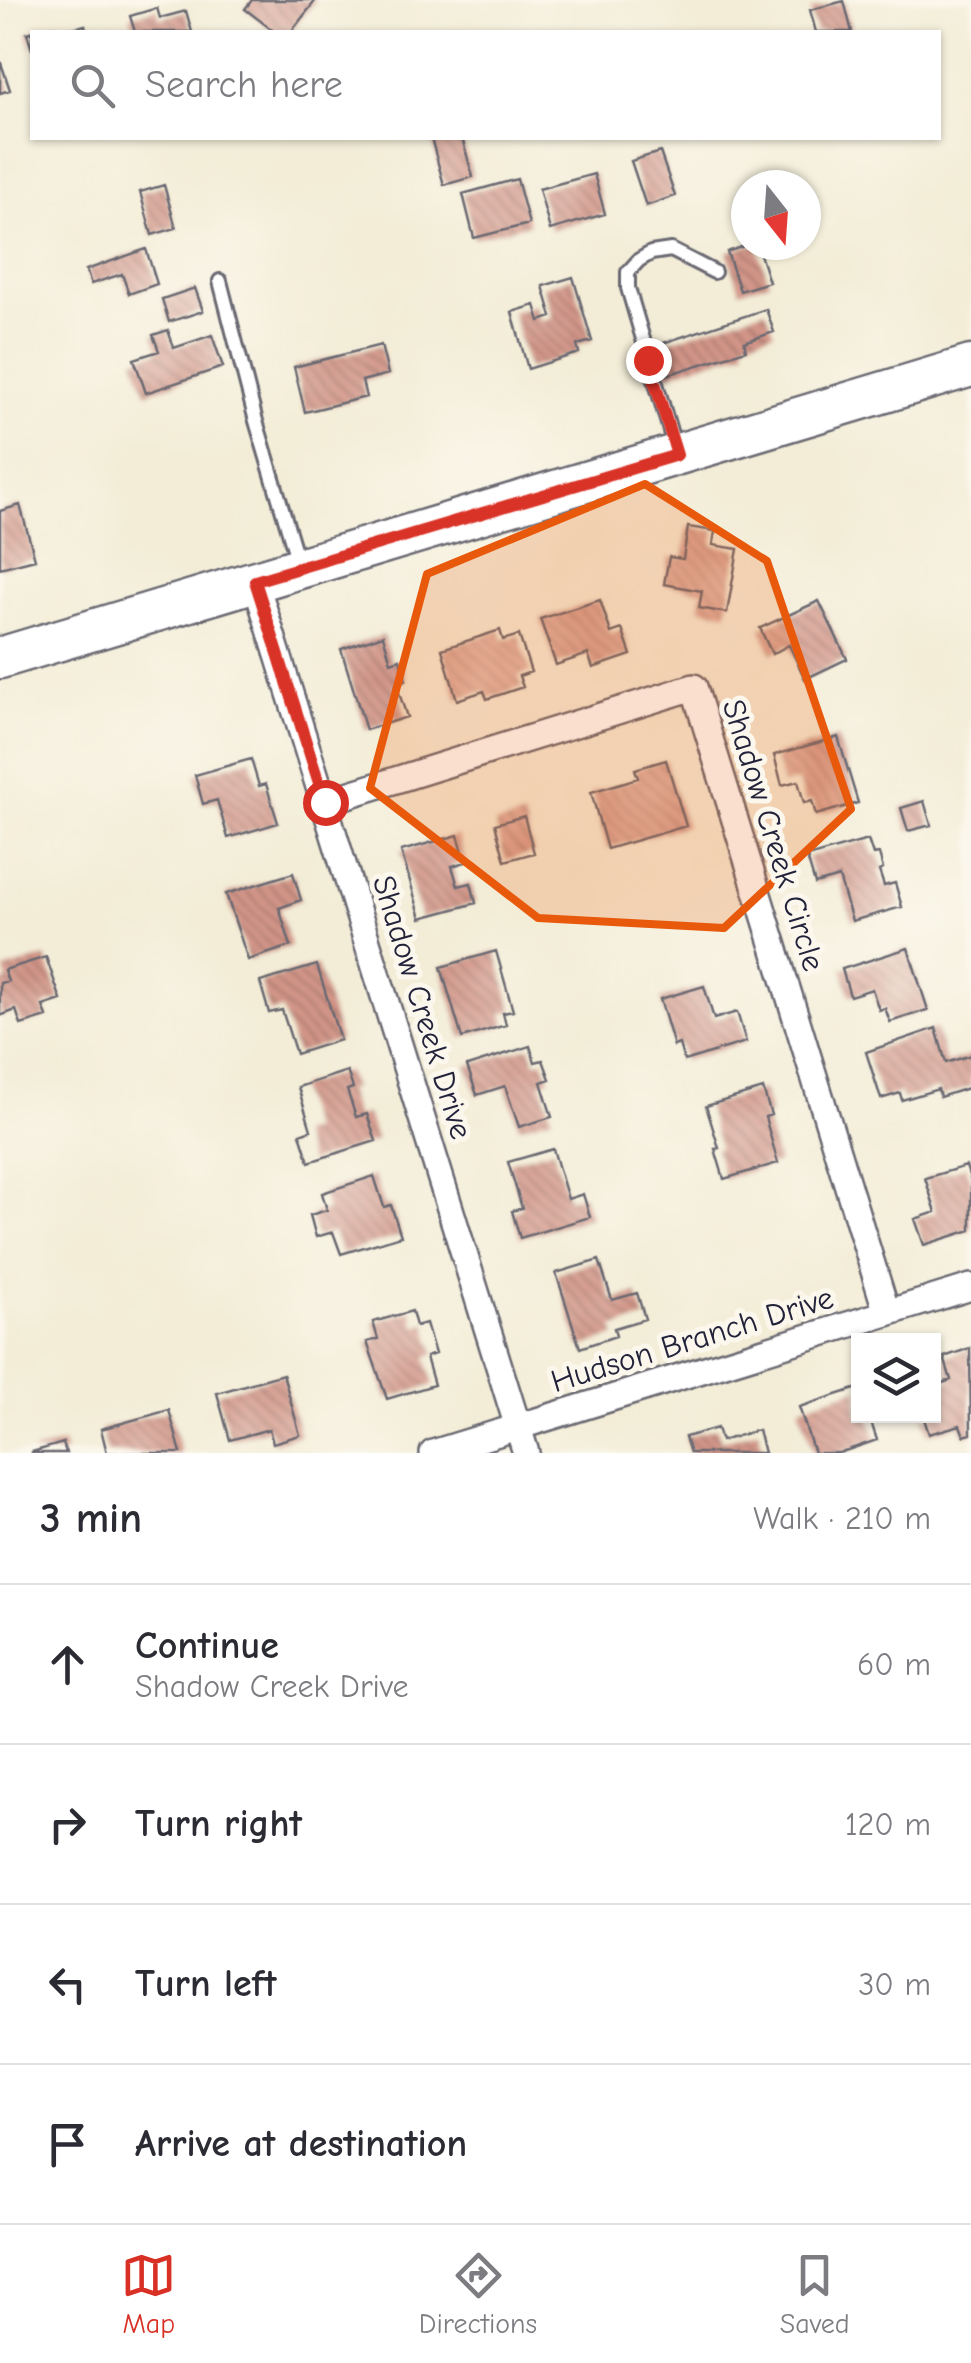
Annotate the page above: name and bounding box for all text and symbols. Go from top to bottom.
search box [30,30,941,140]
icon: search [65,58,120,113]
text: Search here [145,63,343,107]
north arrow [731,170,821,260]
route end [626,338,672,384]
street label: Shadow Creek Circle [715,695,832,975]
route start [303,780,349,826]
street label: Shadow Creek Drive [365,871,480,1143]
street label: Hudson Branch Drive [547,1279,838,1400]
map controls [851,1333,941,1423]
button: layers [851,1333,941,1423]
text: 3 min [40,1494,142,1543]
text: Walk · 210 m [753,1500,931,1537]
text: Continue [135,1624,279,1668]
icon: ahead [40,1637,95,1692]
text: 60 m [857,1646,931,1683]
text: Shadow Creek Drive [135,1668,409,1705]
icon: right [40,1797,95,1852]
text: Turn right [135,1802,302,1846]
text: 120 m [845,1806,931,1843]
icon: left [40,1957,95,2012]
text: Turn left [135,1962,276,2006]
text: 30 m [858,1966,931,2003]
icon: arrive [40,2117,95,2172]
text: Arrive at destination [135,2122,467,2166]
tab: Map [121,2248,176,2340]
tab: Directions [419,2248,537,2340]
tab: Saved [780,2248,850,2340]

